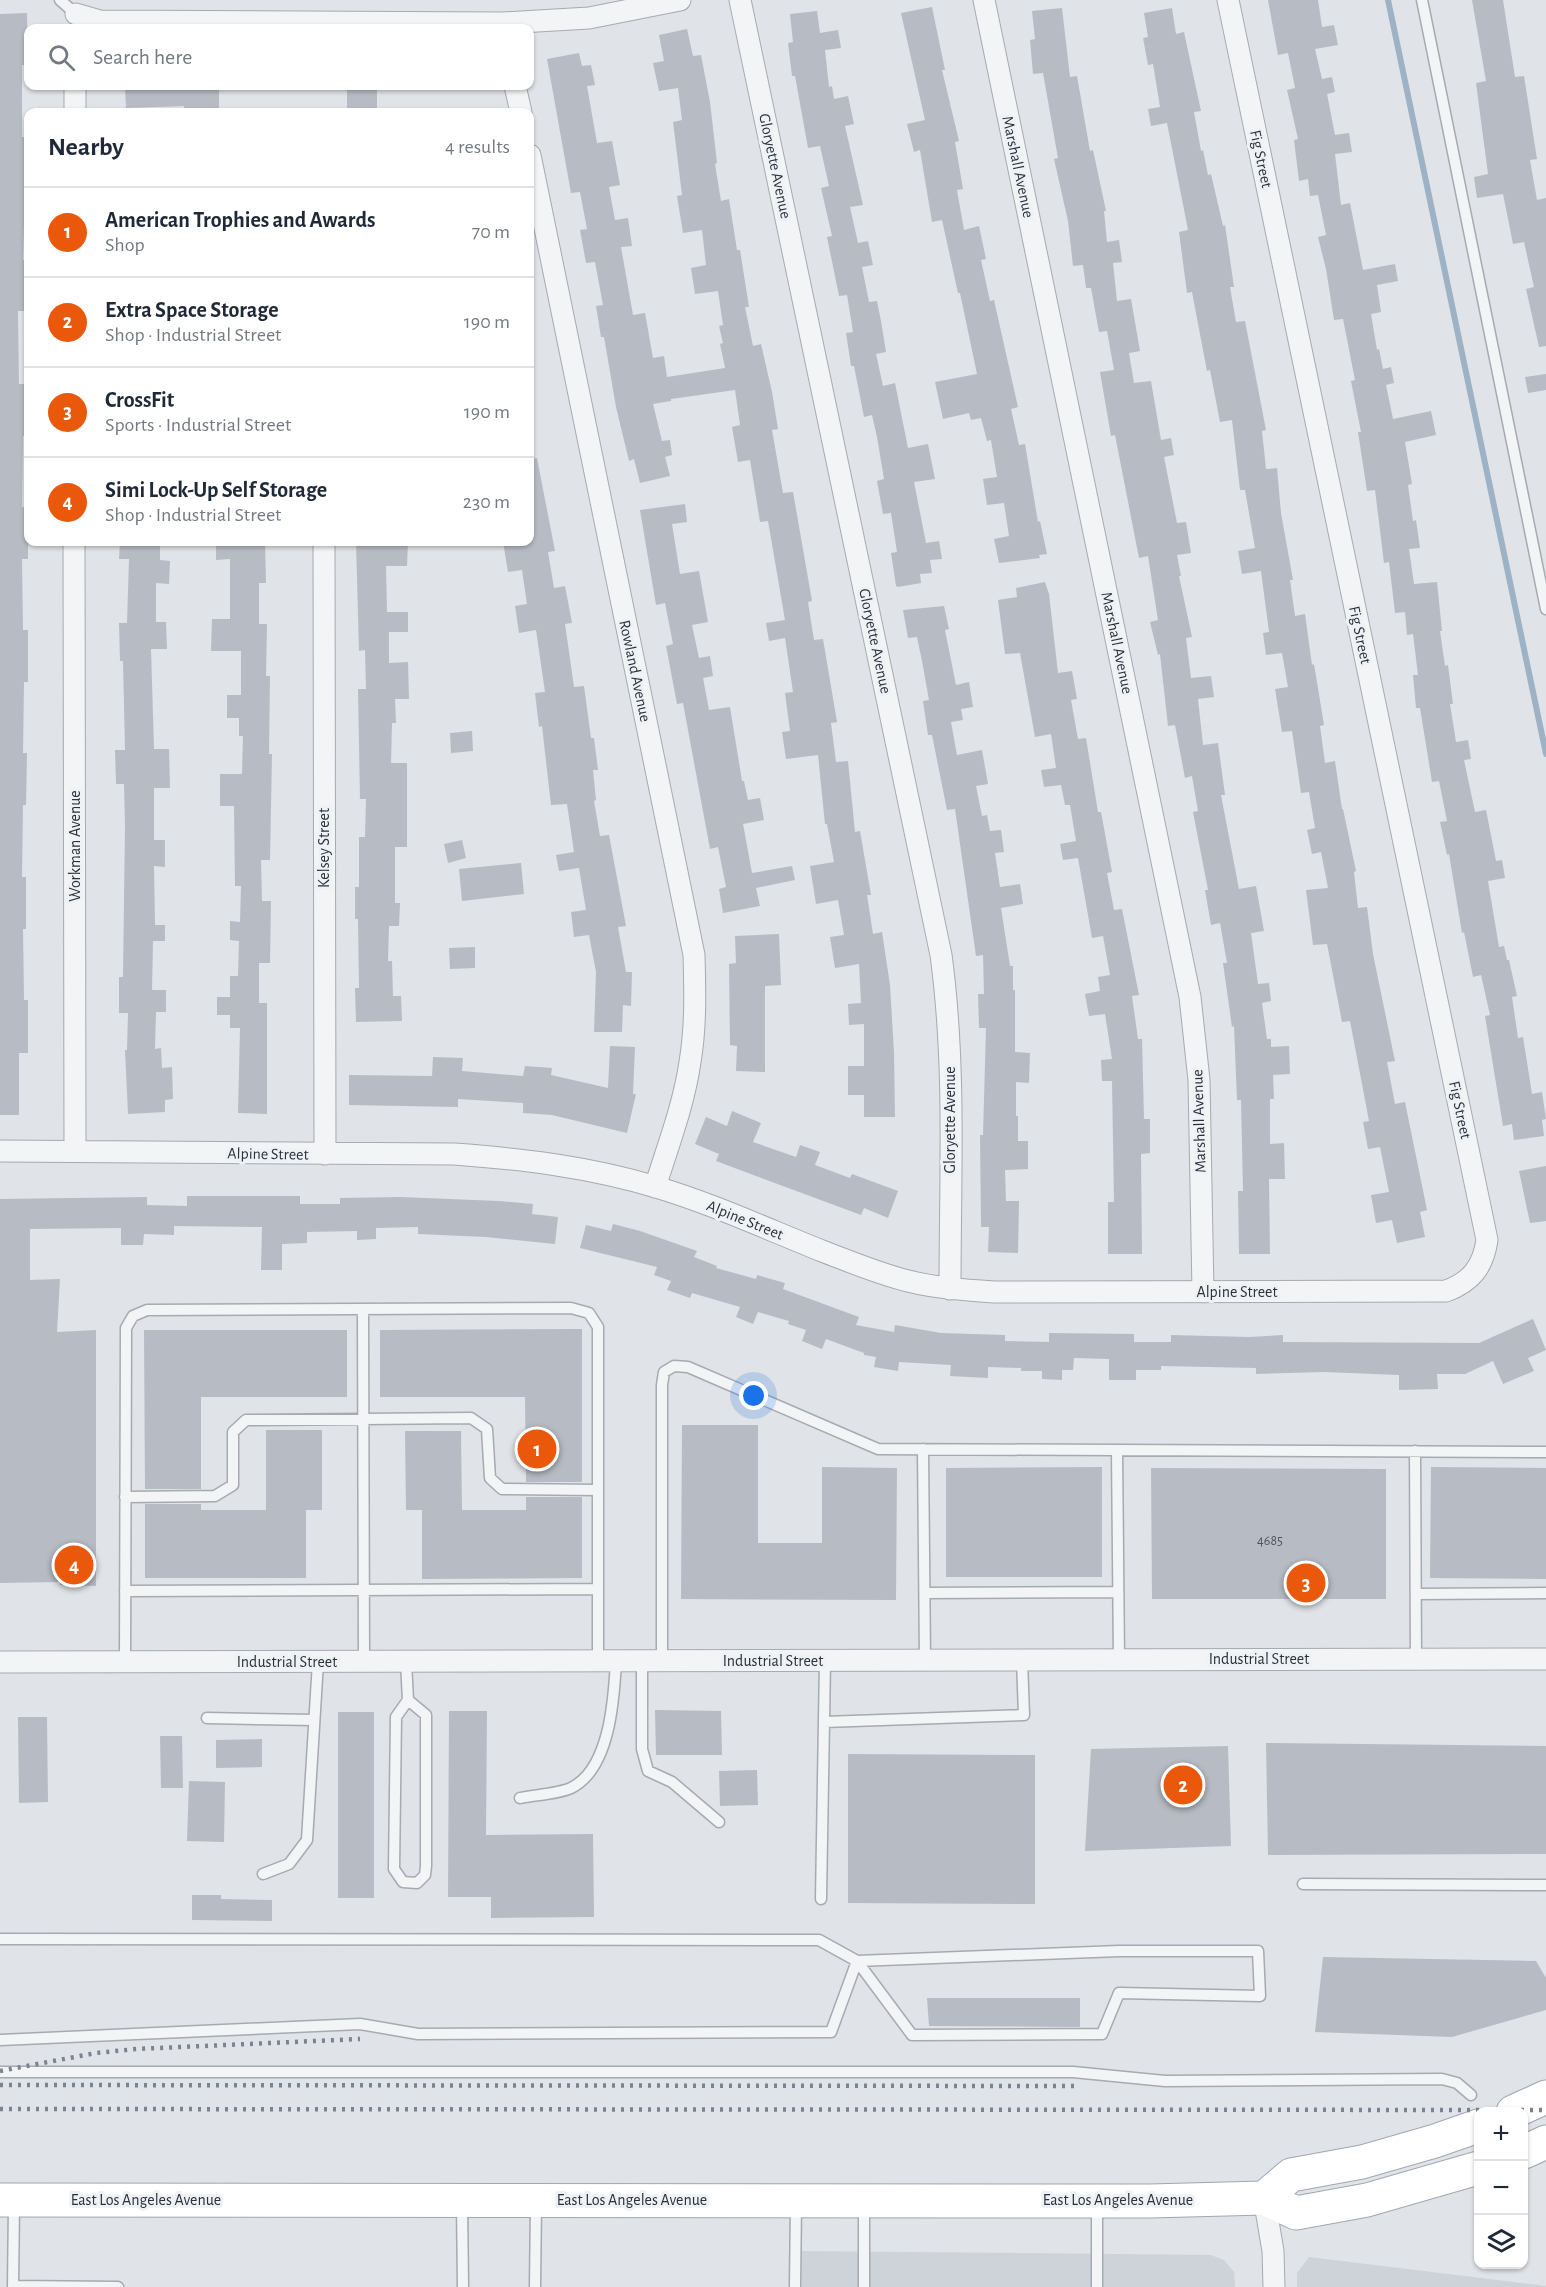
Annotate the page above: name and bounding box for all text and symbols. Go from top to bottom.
search box [24,24,534,90]
icon: search [45,41,78,74]
text: Search here [93,46,192,68]
street label: Gloryette Avenue [755,112,794,220]
street label: Marshall Avenue [999,115,1037,219]
street label: Fig Street [1247,129,1275,189]
text: Nearby [48,134,124,160]
text: 4 results [445,137,510,157]
text: American Trophies and Awards [105,209,375,231]
text: 1 [64,222,71,242]
text: 70 m [472,222,510,242]
text: Shop [105,235,145,255]
text: Extra Space Storage [105,299,279,321]
text: 2 [63,312,72,332]
text: 190 m [464,312,510,332]
text: Shop · Industrial Street [105,325,282,345]
text: CrossFit [105,389,174,411]
text: 3 [63,402,72,422]
text: 190 m [464,402,510,422]
text: Sports · Industrial Street [105,415,291,435]
text: Simi Lock-Up Self Storage [105,479,327,501]
text: 4 [62,492,73,512]
text: 230 m [463,492,510,512]
text: Shop · Industrial Street [105,505,282,525]
street label: Gloryette Avenue [855,587,894,695]
street label: Marshall Avenue [1098,591,1136,695]
street label: Fig Street [1346,605,1374,665]
street label: Rowland Avenue [616,619,654,723]
street label: Workman Avenue [67,790,83,902]
street label: Kelsey Street [316,808,333,888]
street label: Gloryette Avenue [942,1066,959,1174]
street label: Marshall Avenue [1189,1069,1209,1173]
street label: Fig Street [1446,1080,1474,1140]
street label: Alpine Street [227,1145,309,1163]
street label: Alpine Street [704,1197,786,1243]
street label: Alpine Street [1196,1284,1278,1300]
your location [739,1381,768,1410]
pin: 1 [518,1426,556,1472]
house number: 4685 [1257,1534,1283,1548]
pin: 4 [54,1542,94,1588]
pin: 3 [1286,1560,1326,1606]
street label: Industrial Street [1209,1651,1309,1667]
street label: Industrial Street [723,1653,823,1669]
street label: Industrial Street [237,1654,337,1670]
pin: 2 [1164,1762,1202,1808]
map controls [1474,2107,1528,2269]
button: + [1474,2107,1528,2161]
button: − [1474,2161,1528,2215]
street label: East Los Angeles Avenue [71,2192,221,2208]
street label: East Los Angeles Avenue [557,2192,707,2208]
street label: East Los Angeles Avenue [1043,2192,1193,2208]
button: layers [1474,2215,1528,2269]

